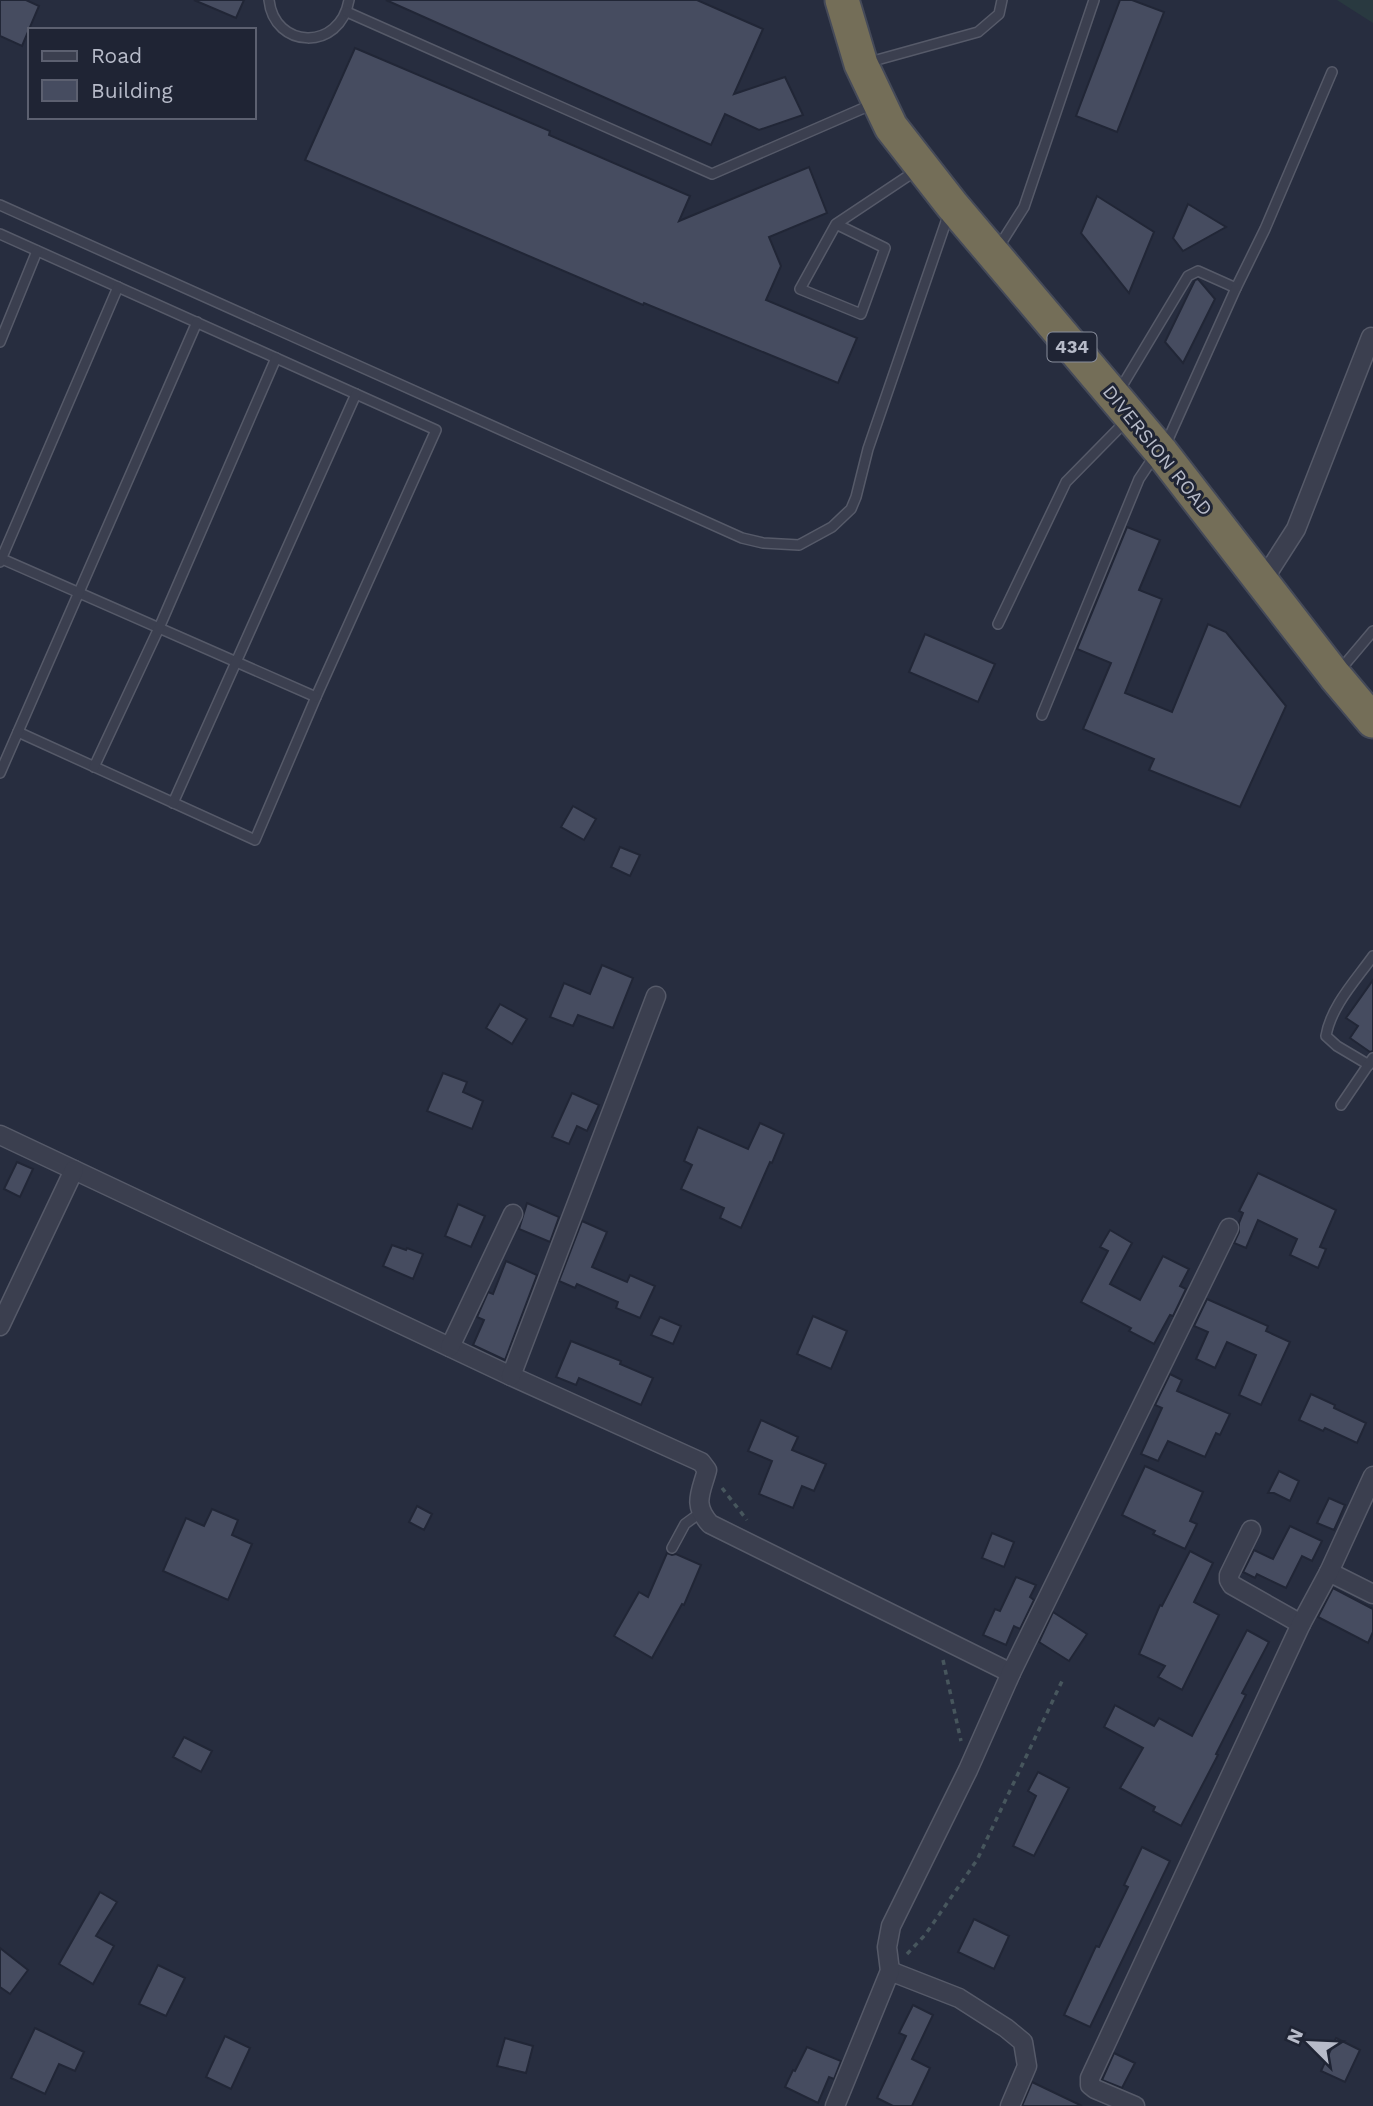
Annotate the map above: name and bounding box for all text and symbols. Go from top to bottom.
legend [28,28,256,119]
text: Road [91,43,142,68]
text: Building [91,78,173,103]
road number: 434 [1048,332,1096,362]
street label: DIVERSION ROAD [1098,380,1217,520]
north arrow [1275,2008,1345,2078]
text: N [1282,2025,1308,2047]

